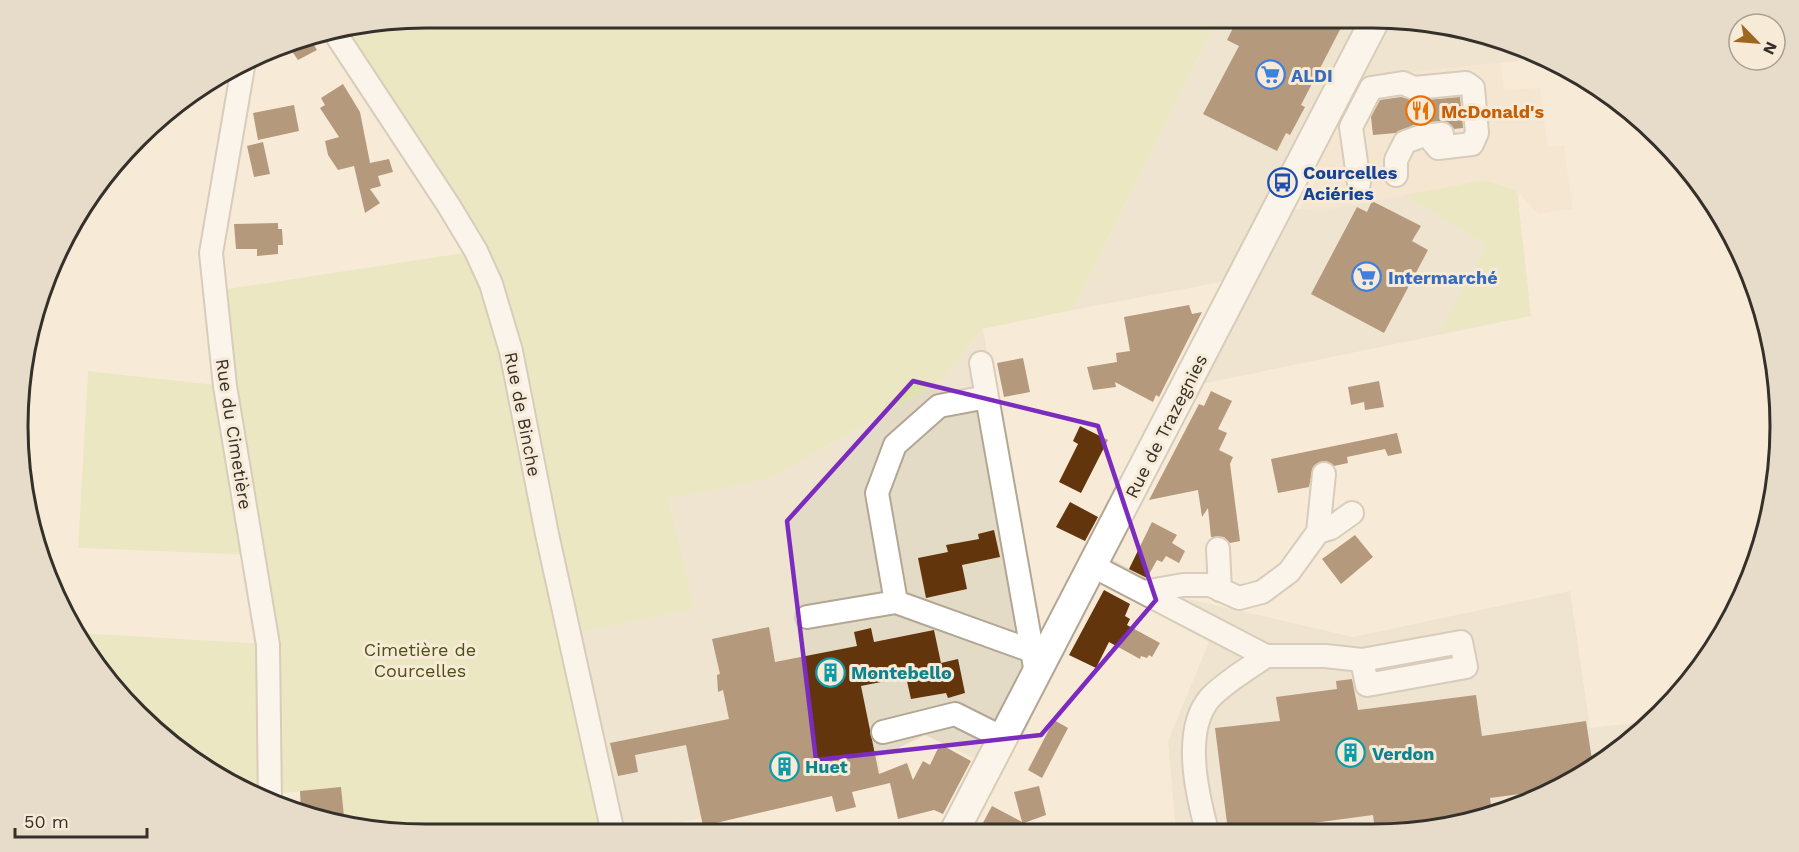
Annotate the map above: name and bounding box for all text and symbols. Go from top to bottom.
north arrow [1727,12,1787,72]
text: N [1759,39,1781,58]
supermarket icon: ALDI [1254,59,1286,91]
place label: ALDI [1291,65,1333,86]
restaurant icon: McDonald's [1404,95,1436,127]
place label: McDonald's [1441,101,1544,122]
place label: Courcelles Aciéries [1303,162,1398,204]
bus stop icon: Courcelles Aciéries [1266,166,1298,198]
supermarket icon: Intermarché [1351,261,1383,293]
place label: Intermarché [1388,267,1498,288]
street label: Rue de Binche [501,350,545,478]
street label: Rue de Trazegnies [1121,350,1211,502]
street label: Rue du Cimetière [212,357,256,511]
park label: Cimetière de Courcelles [364,639,476,681]
building icon: Montebello [814,656,846,688]
place label: Montebello [851,662,952,683]
building icon: Verdon [1335,737,1367,769]
place label: Verdon [1372,743,1435,764]
building icon: Huet [768,750,800,782]
place label: Huet [805,756,848,777]
scale bar [15,801,147,839]
text: 50 m [24,811,69,832]

